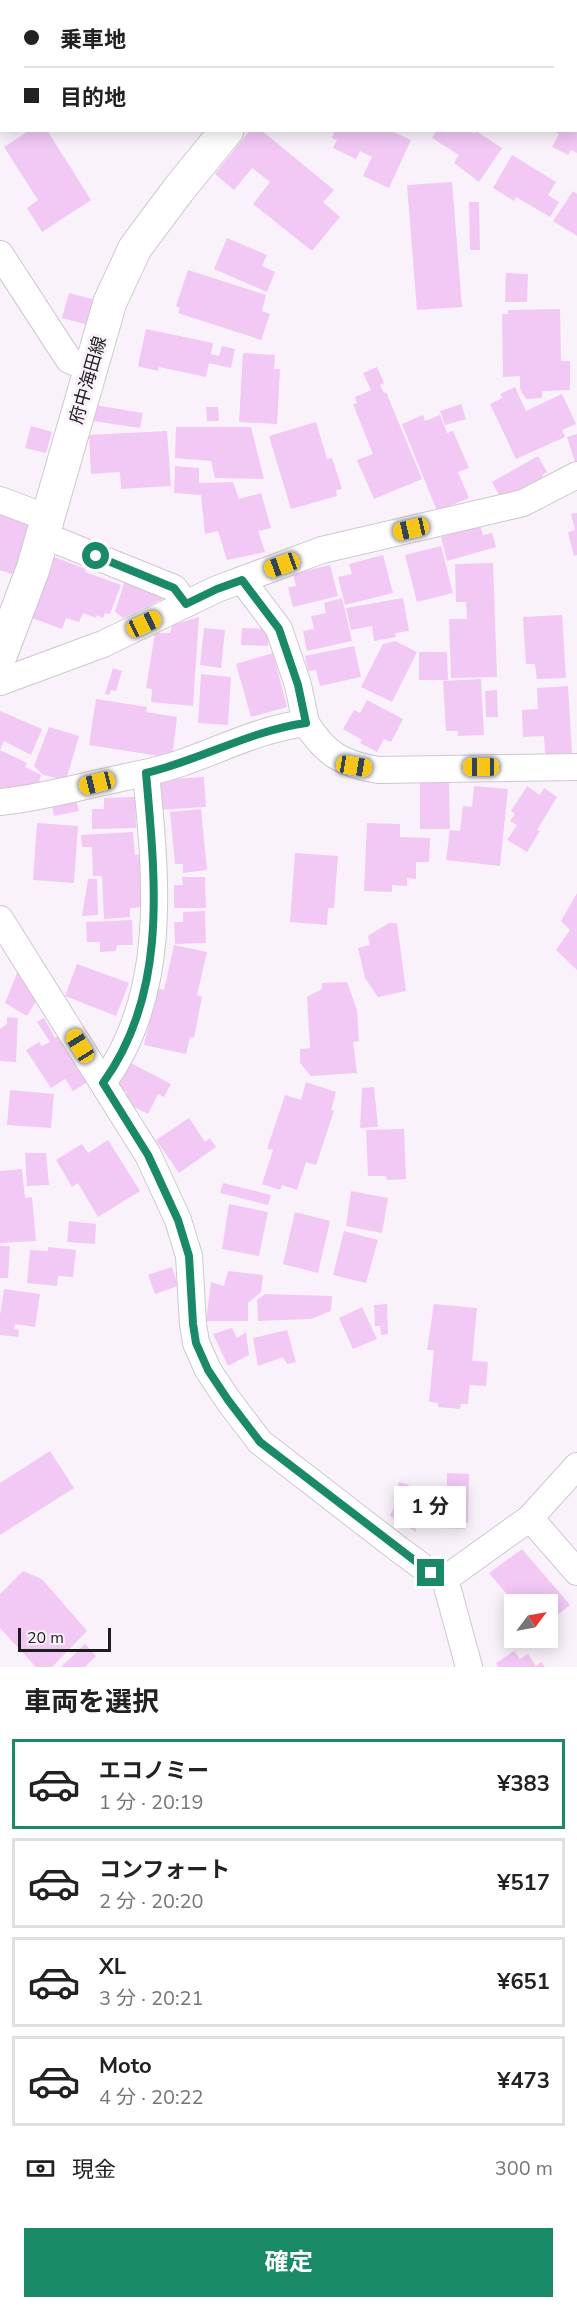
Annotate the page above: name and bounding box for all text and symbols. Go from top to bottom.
text: 乗車地 [60,25,126,55]
text: 目的地 [60,83,126,113]
street label: 府中海田線 [64,333,112,427]
car [391,516,431,542]
route start [82,542,109,569]
car [262,550,302,580]
car [124,608,164,640]
car [335,754,373,778]
car [463,758,499,776]
car [77,770,117,796]
car [63,1026,97,1066]
callout: 1 分 [395,1486,467,1528]
text: 1 分 [411,1493,449,1520]
route end [417,1559,444,1586]
north arrow [504,1594,558,1648]
map controls [504,1594,558,1648]
scale bar [18,1625,111,1652]
text: 20 m [27,1627,64,1649]
text: 車両を選択 [24,1684,159,1721]
text: エコノミー [99,1756,209,1786]
icon: car [27,1757,81,1811]
text: ¥383 [497,1769,550,1799]
text: 1 分 · 20:19 [99,1789,204,1816]
text: コンフォート [99,1855,230,1885]
icon: car [27,1856,81,1910]
text: ¥517 [497,1868,550,1898]
text: 2 分 · 20:20 [99,1888,204,1915]
text: XL [99,1952,126,1982]
icon: car [27,1955,81,2009]
text: ¥651 [497,1967,550,1997]
text: 3 分 · 20:21 [99,1985,204,2012]
text: Moto [99,2051,152,2081]
icon: car [27,2054,81,2108]
text: ¥473 [497,2066,550,2096]
text: 4 分 · 20:22 [99,2084,204,2111]
icon: cash [24,2152,57,2185]
text: 現金 [72,2155,116,2185]
text: 300 m [495,2155,553,2182]
button: 確定 [24,2228,553,2297]

